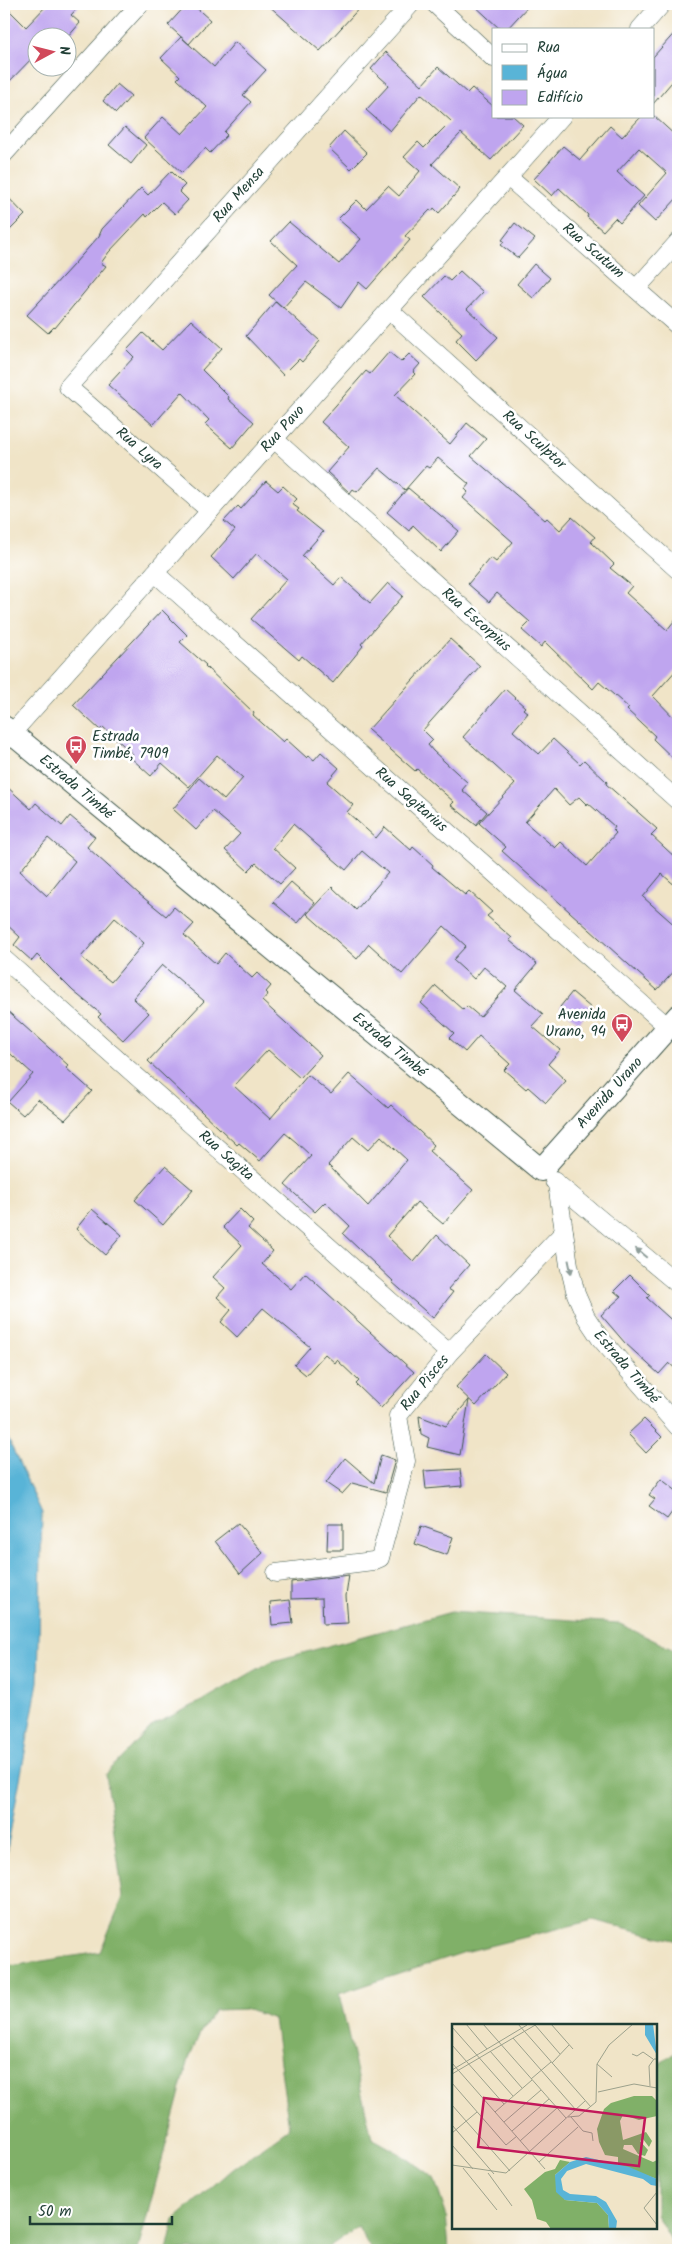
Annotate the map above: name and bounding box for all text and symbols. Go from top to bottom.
north arrow [28,28,78,78]
legend [492,28,654,118]
text: Rua [537,36,560,60]
text: N [52,45,75,56]
text: Água [537,62,568,86]
text: Edifício [537,86,583,110]
street label: Rua Mensa [207,161,271,229]
street label: Rua Scutum [557,217,630,285]
street label: Rua Pavo [255,400,311,458]
street label: Rua Sculptor [497,405,572,476]
street label: Rua Lyra [110,421,168,477]
street label: Rua Escorpius [436,582,517,658]
place label: Estrada Timbé, 7909 [92,725,169,766]
bus stop icon: Estrada Timbé, 7909 [64,734,88,765]
street label: Estrada Timbé [33,748,120,827]
street label: Rua Sagitarius [369,762,453,839]
place label: Avenida Urano, 94 [545,1003,606,1044]
street label: Estrada Timbé [346,1006,433,1085]
bus stop icon: Avenida Urano, 94 [610,1012,634,1043]
street label: Avenida Urano [571,1051,649,1134]
street label: Rua Sagita [193,1125,259,1187]
one-way arrow [635,1247,647,1259]
one-way arrow [566,1259,574,1274]
street label: Estrada Timbé [587,1325,666,1410]
street label: Rua Pisces [395,1349,456,1417]
inset map [452,2024,657,2229]
scale bar [30,2194,172,2226]
text: 50 m [38,2200,72,2224]

